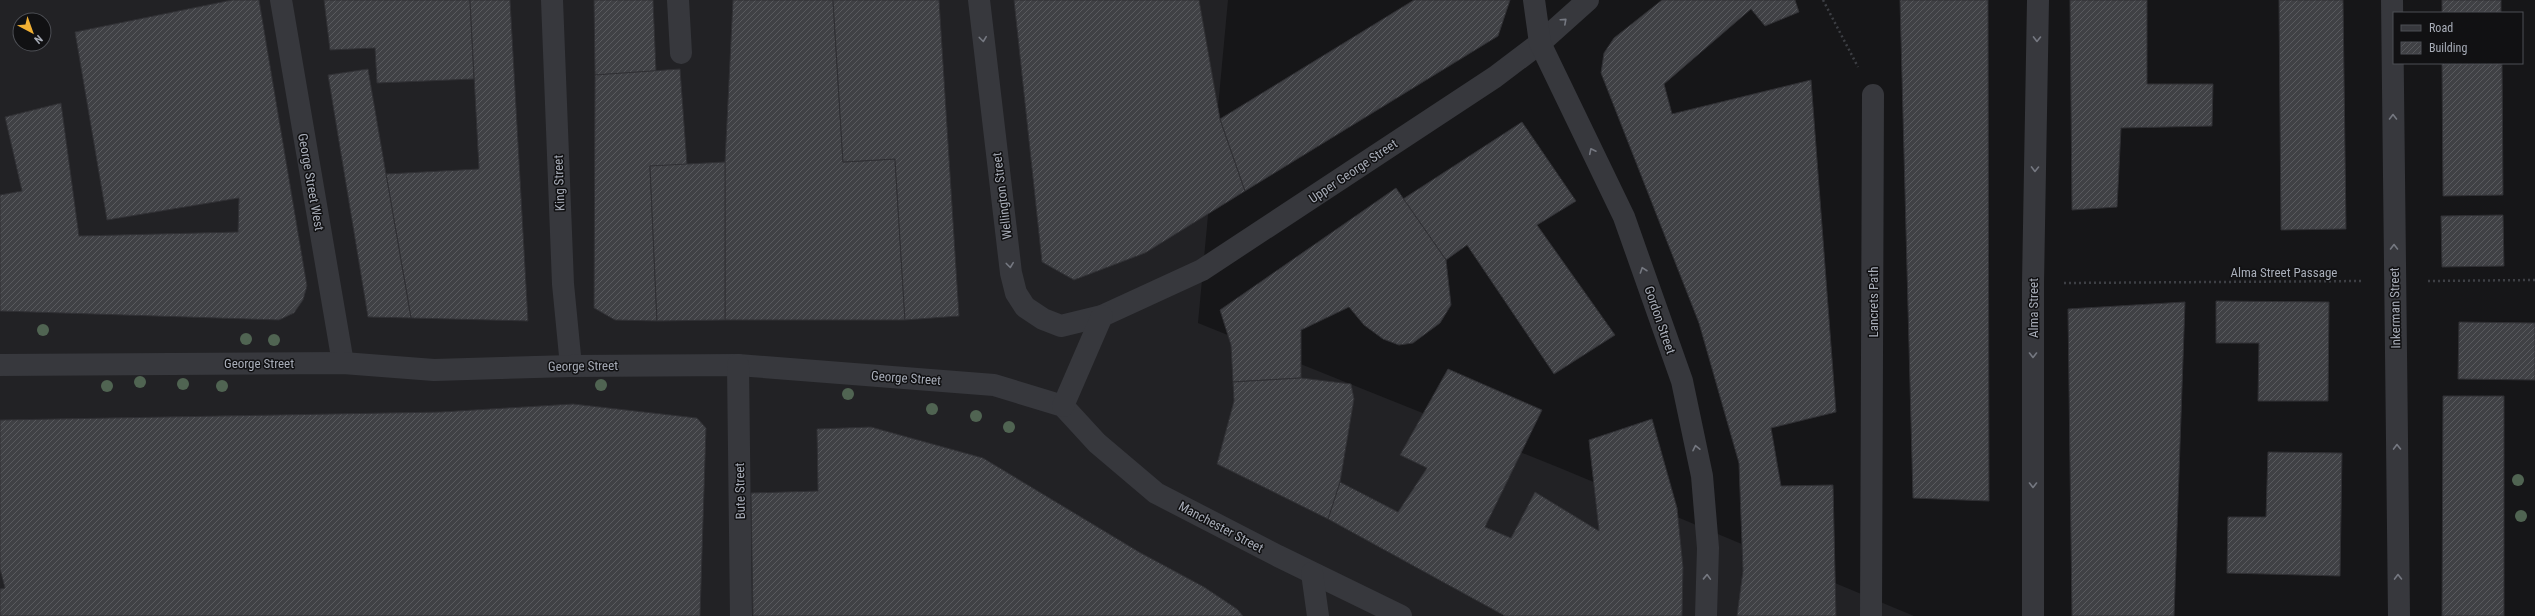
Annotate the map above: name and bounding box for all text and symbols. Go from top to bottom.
north arrow [12,12,52,52]
legend [2393,12,2523,64]
one-way arrow [1559,19,1567,26]
text: Road [2429,21,2453,35]
text: N [31,32,45,46]
one-way arrow [978,36,987,42]
one-way arrow [2033,36,2042,42]
text: Building [2429,41,2467,55]
one-way arrow [2389,114,2397,120]
street label: George Street West [295,132,327,232]
street label: Upper George Street [1306,136,1400,206]
one-way arrow [1589,147,1597,155]
street label: Wellington Street [989,152,1015,240]
street label: King Street [551,154,567,211]
one-way arrow [2031,166,2039,172]
one-way arrow [2390,244,2398,250]
one-way arrow [1005,262,1014,268]
street label: Alma Street Passage [2231,265,2337,280]
one-way arrow [1639,267,1647,274]
street label: Lancrets Path [1866,267,1881,337]
street label: Inkerman Street [2387,267,2403,349]
street label: Alma Street [2026,278,2041,338]
street label: Gordon Street [1641,284,1679,356]
one-way arrow [2029,352,2037,358]
street label: George Street [224,356,294,371]
street label: George Street [548,358,618,374]
street label: George Street [871,368,942,388]
one-way arrow [2392,444,2401,450]
one-way arrow [1692,445,1701,451]
street label: Bute Street [732,462,748,520]
one-way arrow [2029,482,2037,488]
street label: Manchester Street [1176,498,1266,556]
one-way arrow [1703,574,1712,580]
one-way arrow [2394,574,2403,580]

